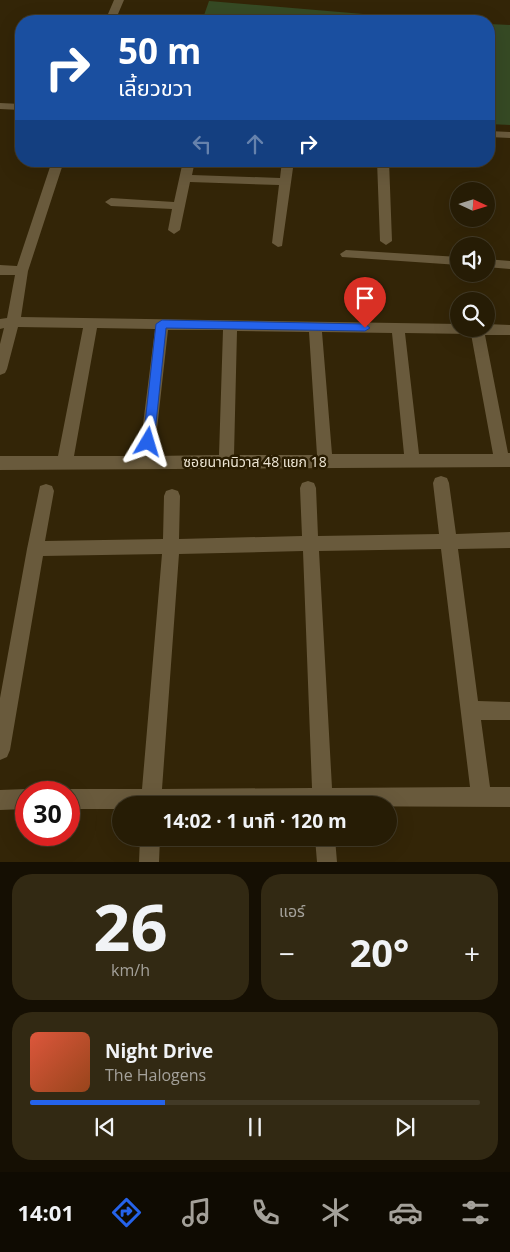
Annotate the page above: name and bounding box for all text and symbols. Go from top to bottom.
text: 50 m [118,27,201,74]
icon: right [35,35,100,100]
text: เลี้ยวขวา [118,72,193,102]
icon: left [188,130,216,158]
icon: ahead [241,130,269,158]
icon: right [294,130,322,158]
north arrow [450,182,495,228]
map controls [450,182,495,337]
button: sound [450,237,495,282]
pin [344,277,386,328]
icon: arrive [351,284,379,312]
button: search [450,292,495,337]
position arrow [121,415,173,467]
street label: ซอยนาคนิวาส 48 แยก 18 [183,452,327,471]
speed limit sign: 30 [15,781,80,846]
text: 14:02 · 1 นาที · 120 m [162,808,347,834]
text: 26 [93,882,168,970]
text: แอร์ [279,900,305,922]
text: 20° [350,926,409,978]
text: − [279,934,295,972]
text: + [464,934,480,972]
text: km/h [111,959,150,981]
text: Night Drive [105,1038,213,1064]
text: The Halogens [105,1064,206,1086]
icon: previous [91,1113,119,1141]
icon: pause [241,1113,269,1141]
icon: next [391,1113,419,1141]
icon: directions [109,1195,144,1230]
icon: music [179,1195,214,1230]
icon: phone [248,1195,283,1230]
icon: climate [318,1195,353,1230]
icon: car [388,1195,423,1230]
icon: filters [458,1195,493,1230]
text: 14:01 [17,1197,74,1227]

